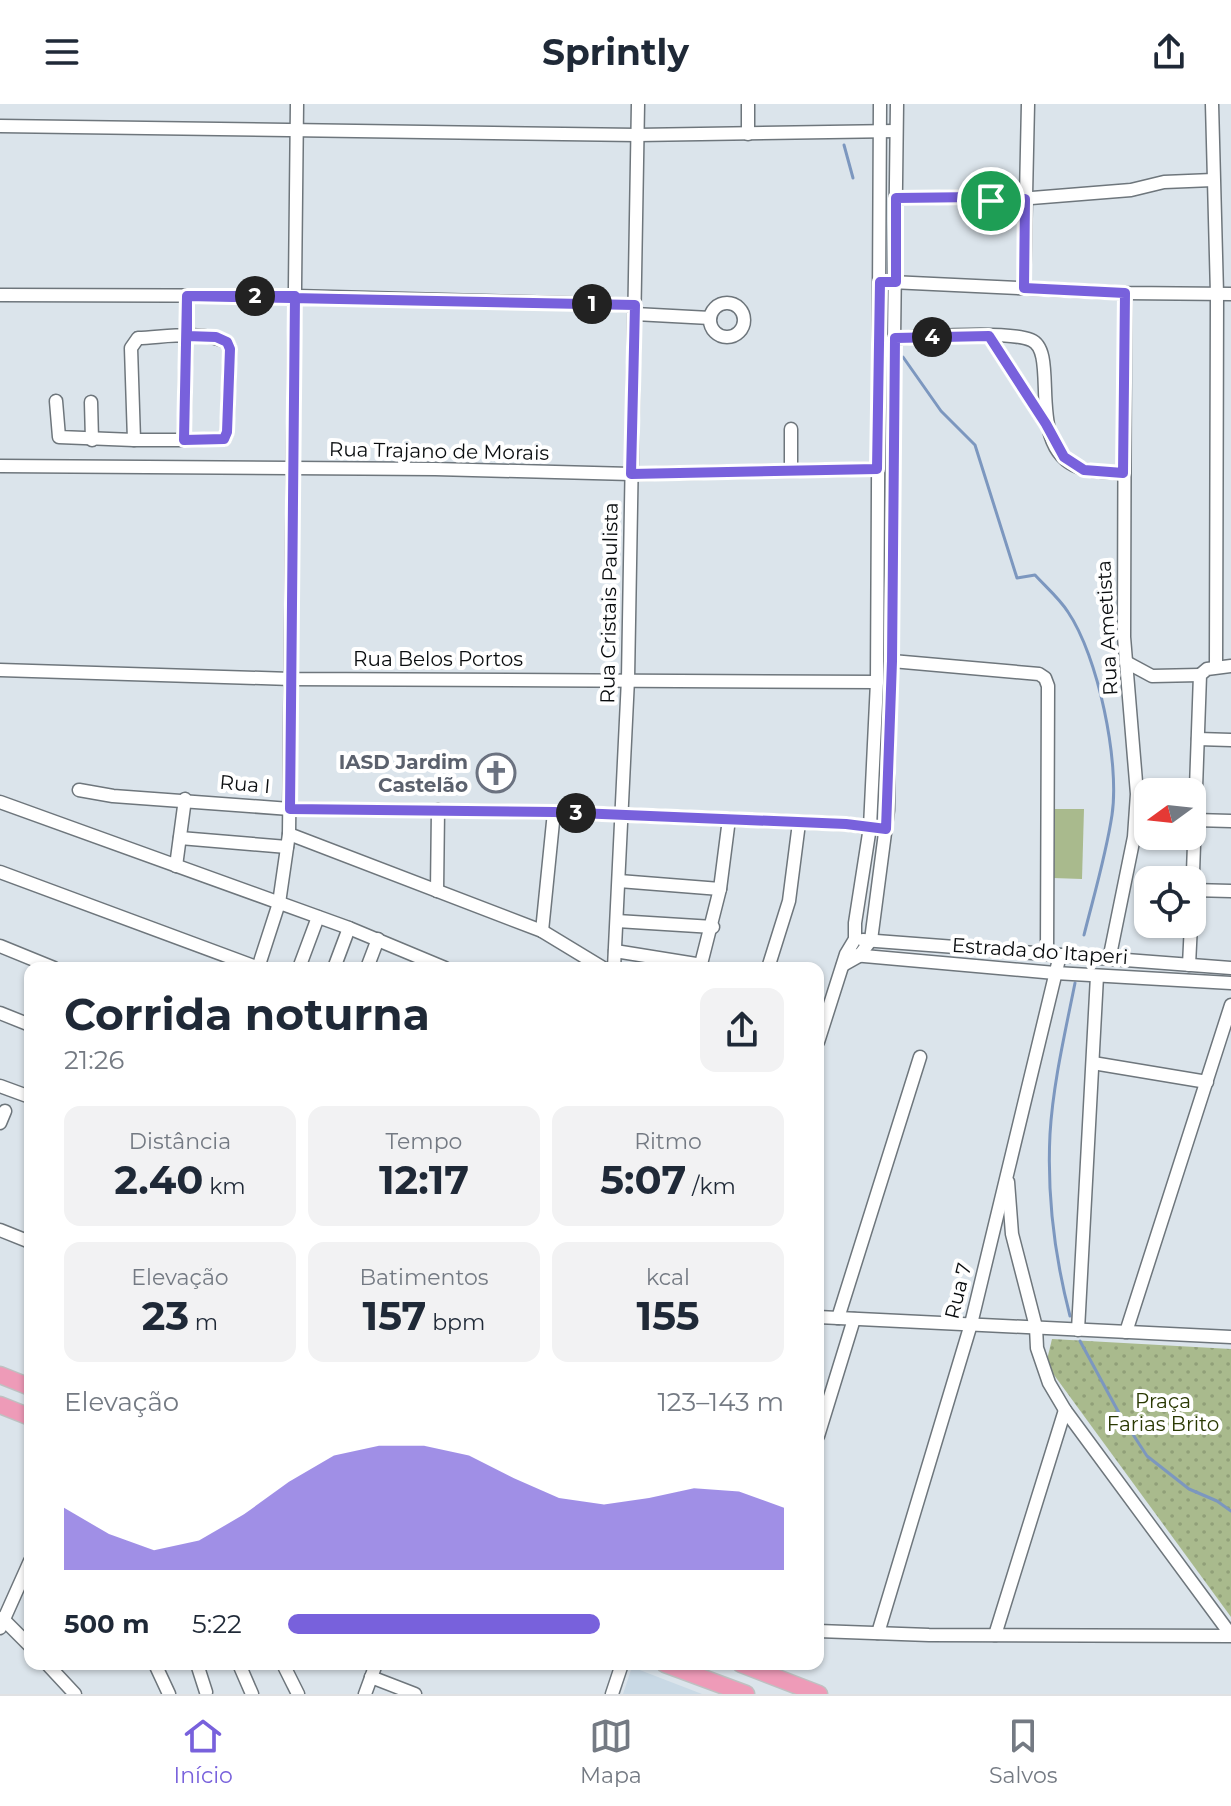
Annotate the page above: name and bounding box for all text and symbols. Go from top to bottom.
icon: menu [40,30,84,74]
text: Sprintly [542,30,689,74]
icon: share [1147,30,1191,74]
pin [957,167,1025,235]
icon: arrive [969,179,1013,223]
pin: 2 [235,276,275,316]
text: 2 [249,282,261,309]
pin: 1 [572,284,612,324]
text: 1 [588,290,596,317]
pin: 4 [912,317,952,357]
text: 4 [924,323,940,350]
street label: Rua Trajano de Morais [329,437,550,465]
street label: Rua Cristais Paulista [595,502,623,704]
street label: Rua Ametista [1091,560,1123,696]
street label: Rua Belos Portos [353,647,523,671]
place label: IASD Jardim Castelão [339,750,468,797]
church icon: IASD Jardim Castelão [475,752,517,794]
street label: Rua I [219,770,271,798]
north arrow [1134,778,1206,850]
map controls [1134,778,1206,938]
pin: 3 [556,793,596,833]
text: 3 [569,799,583,826]
button: locate [1134,866,1206,938]
street label: Estrada do Itaperi [951,933,1129,969]
text: Corrida noturna [64,987,430,1041]
button: share [700,988,784,1072]
text: 21:26 [64,1044,124,1076]
text: Distância [129,1128,231,1155]
text: Tempo [386,1128,462,1155]
text: Ritmo [634,1128,702,1155]
text: 2.40 [114,1155,204,1204]
text: 12:17 [379,1155,469,1204]
text: 5:07 [600,1155,686,1204]
text: km [204,1173,246,1200]
text: /km [686,1173,736,1200]
street label: Rua 7 [939,1261,977,1321]
text: Elevação [131,1264,229,1291]
text: Batimentos [360,1264,488,1291]
text: kcal [646,1264,690,1291]
text: 23 [142,1291,189,1340]
text: 157 [363,1291,426,1340]
text: 155 [636,1291,700,1340]
text: m [189,1309,218,1336]
text: bpm [426,1309,485,1336]
text: Elevação [64,1386,179,1418]
text: 123–143 m [657,1386,784,1418]
park label: Praça Farias Brito [1107,1389,1219,1436]
text: 500 m [64,1608,149,1640]
text: 5:22 [192,1608,242,1640]
tab: Início [174,1714,233,1789]
tab: Mapa [580,1714,642,1789]
tab: Salvos [989,1714,1057,1789]

